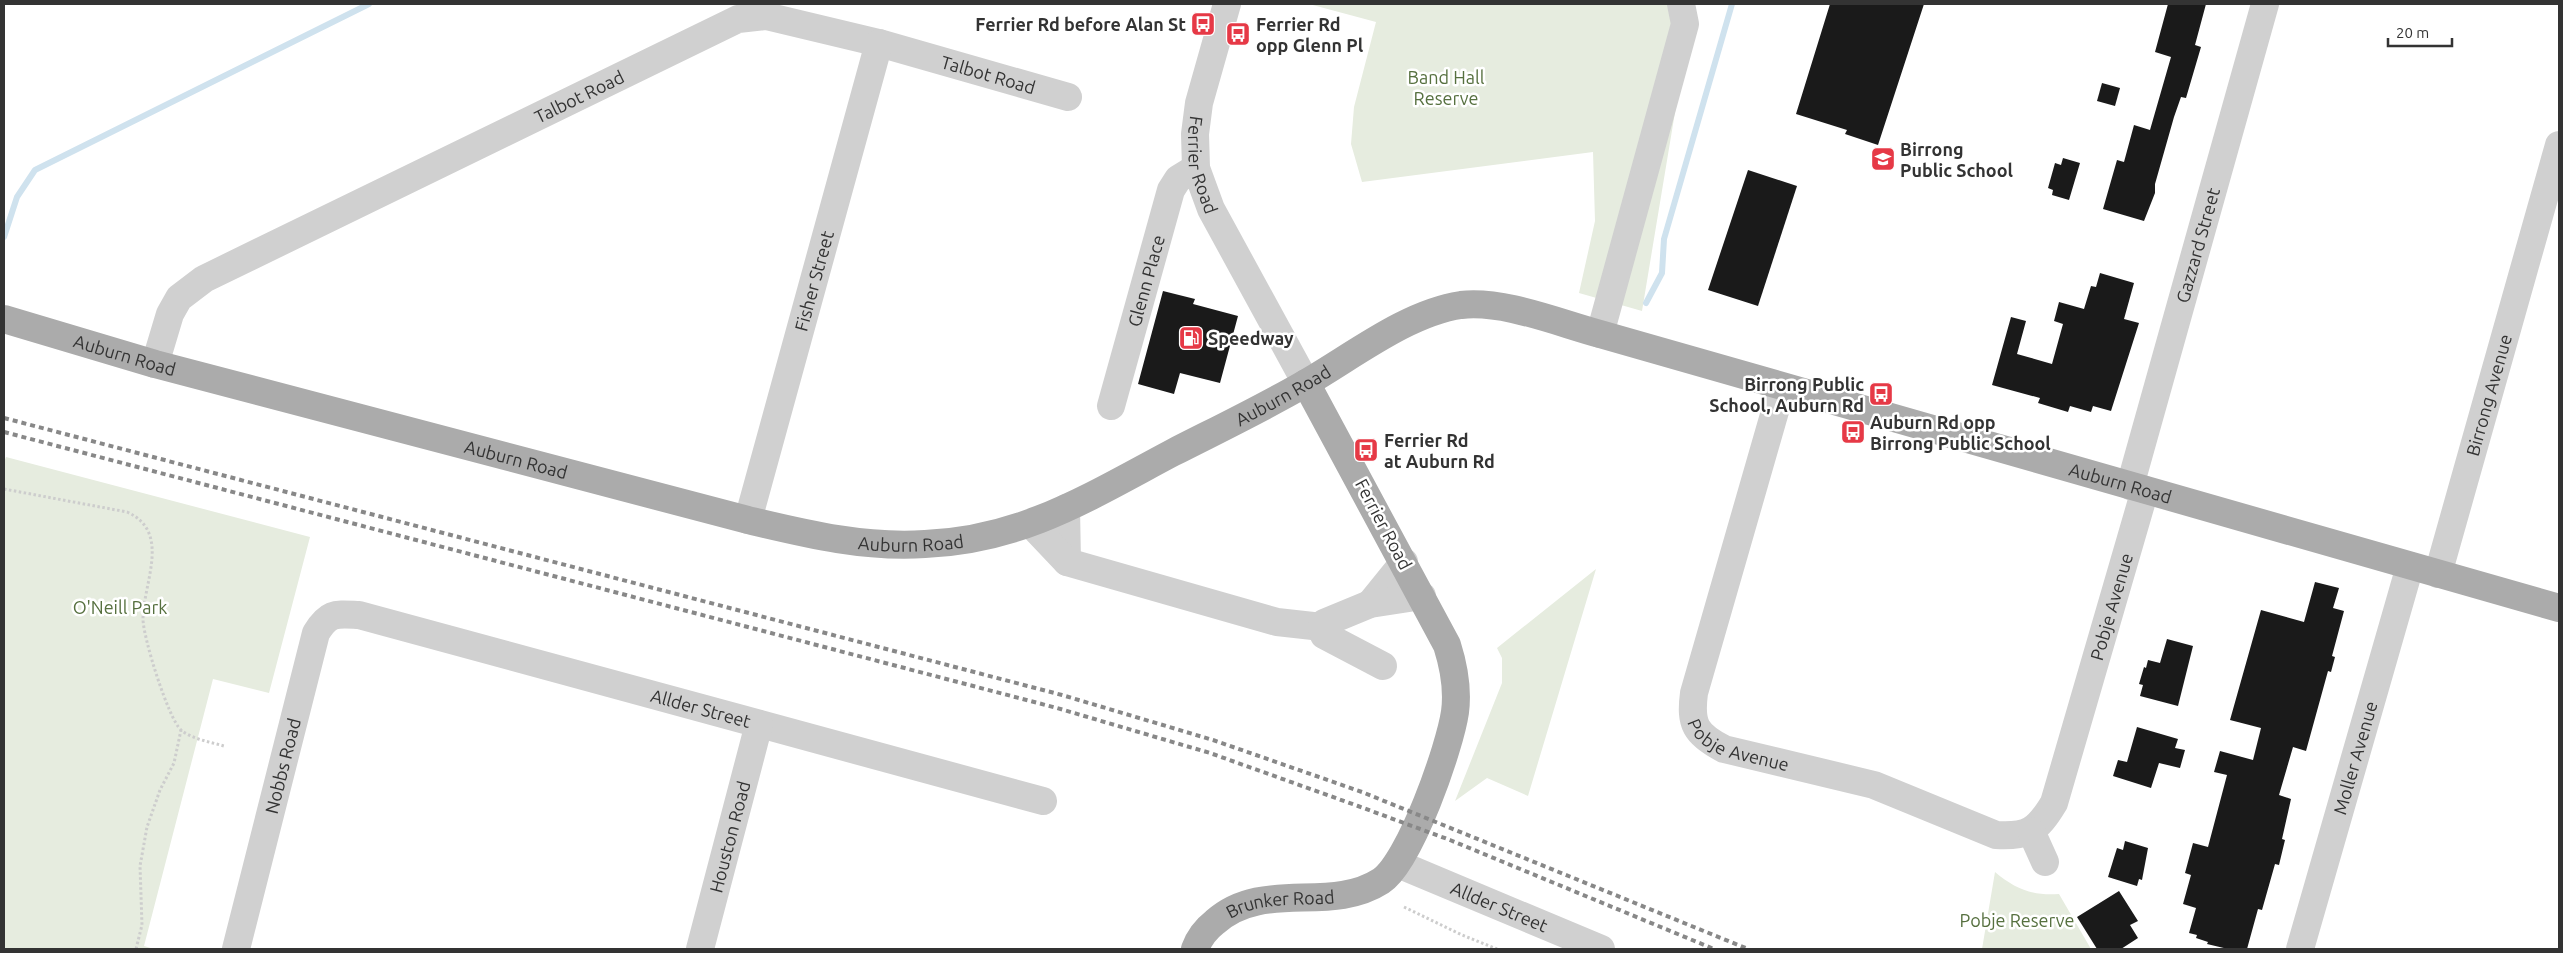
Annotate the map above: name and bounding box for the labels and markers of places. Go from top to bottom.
bus stop icon: Ferrier Rd before Alan St [1190,11,1216,37]
place label: Ferrier Rd before Alan St [975,14,1186,34]
place label: Ferrier Rd opp Glenn Pl [1256,14,1364,55]
bus stop icon: Ferrier Rd opp Glenn Pl [1225,21,1251,47]
place label: Birrong Public School [1900,139,2014,180]
school or university icon: Birrong Public School [1870,146,1896,172]
fuel station icon: Speedway [1178,325,1204,351]
place label: Speedway [1208,328,1294,348]
place label: Birrong Public School, Auburn Rd [1709,374,1864,415]
bus stop icon: Birrong Public School, Auburn Rd [1868,381,1894,407]
place label: Auburn Rd opp Birrong Public School [1870,412,2051,453]
bus stop icon: Auburn Rd opp Birrong Public School [1840,419,1866,445]
place label: Ferrier Rd at Auburn Rd [1384,430,1495,471]
bus stop icon: Ferrier Rd at Auburn Rd [1353,437,1379,463]

